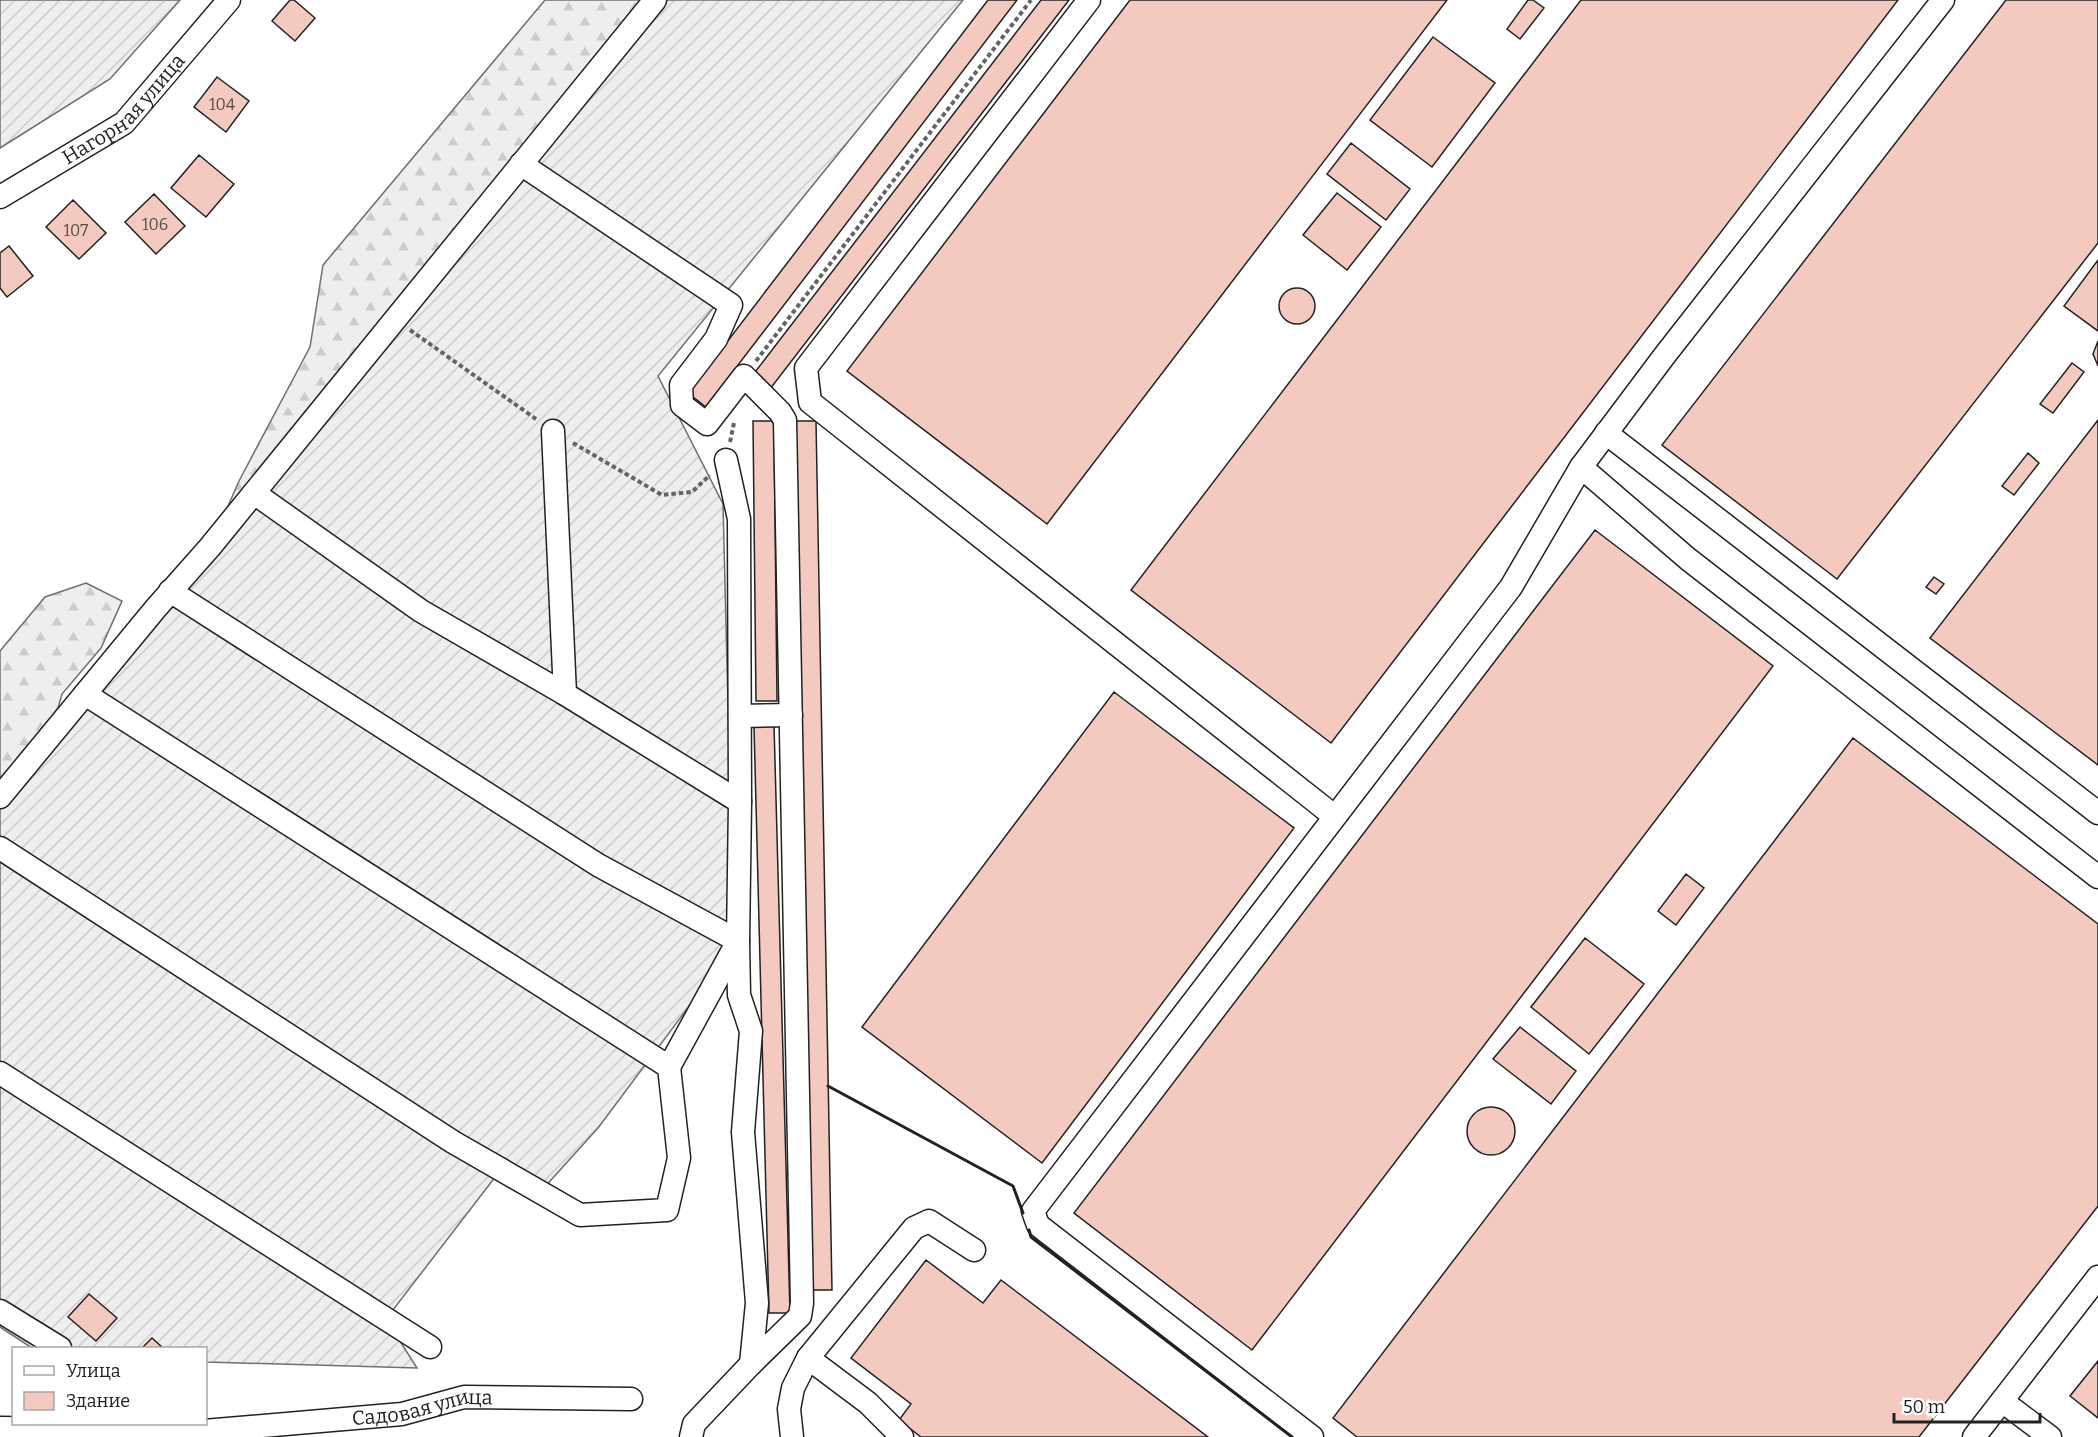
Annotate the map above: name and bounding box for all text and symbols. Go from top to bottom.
street label: Нагорная улица [58,49,190,169]
house number: 104 [209,95,236,114]
house number: 106 [142,215,168,234]
house number: 107 [64,221,88,240]
legend [12,1347,207,1425]
text: Улица [66,1360,121,1382]
street label: Садовая улица [351,1384,493,1430]
scale bar [1894,1386,2040,1424]
text: Здание [66,1390,130,1412]
text: 50 m [1903,1396,1945,1418]

